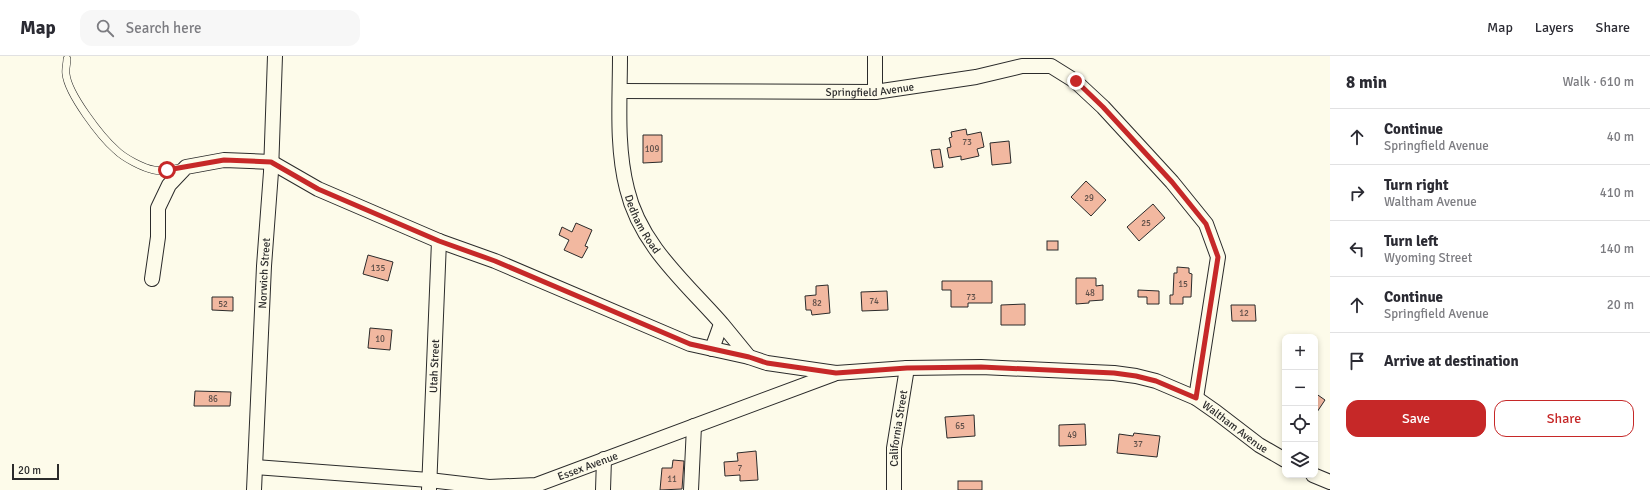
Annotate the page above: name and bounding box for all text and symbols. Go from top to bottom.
search box [80,10,360,46]
text: Map [20,16,56,40]
icon: search [94,17,116,39]
text: Search here [126,19,201,37]
text: Map [1487,19,1513,36]
text: Layers [1535,19,1574,36]
text: Share [1596,19,1630,36]
route end [1067,72,1085,90]
text: 8 min [1346,72,1387,93]
text: Walk · 610 m [1563,74,1634,90]
street label: Springfield Avenue [826,80,915,99]
text: Continue [1384,120,1443,138]
icon: ahead [1346,126,1368,148]
text: 40 m [1607,129,1634,145]
house number: 73 [962,137,972,148]
text: Springfield Avenue [1384,138,1489,154]
house number: 109 [645,144,659,155]
route start [158,161,176,179]
text: Turn right [1384,176,1449,194]
icon: right [1346,182,1368,204]
text: 410 m [1600,185,1634,201]
street label: Dedham Road [622,193,663,256]
house number: 29 [1084,193,1094,204]
text: Waltham Avenue [1384,194,1477,210]
house number: 25 [1141,218,1151,229]
text: Turn left [1384,232,1438,250]
street label: Norwich Street [256,237,273,309]
icon: left [1346,238,1368,260]
text: 140 m [1600,241,1634,257]
text: Wyoming Street [1384,250,1472,266]
house number: 135 [371,263,385,274]
house number: 15 [1178,279,1188,290]
house number: 48 [1085,288,1095,299]
text: Continue [1384,288,1443,306]
house number: 73 [966,292,976,303]
icon: ahead [1346,294,1368,316]
house number: 74 [869,296,879,307]
text: 20 m [1607,297,1634,313]
house number: 82 [812,298,822,309]
house number: 52 [218,299,228,310]
text: Springfield Avenue [1384,306,1489,322]
house number: 12 [1239,308,1249,319]
house number: 10 [375,334,385,345]
map controls [1282,334,1318,478]
button: + [1282,334,1318,370]
street label: Utah Street [426,339,442,393]
icon: arrive [1346,350,1368,372]
text: Arrive at destination [1384,352,1519,370]
button: − [1282,370,1318,406]
street label: California Street [888,389,910,467]
house number: 86 [208,394,218,405]
street label: Waltham Avenue [1200,398,1270,455]
button: Save [1346,400,1486,437]
button: Share [1494,400,1634,437]
button: locate [1282,406,1318,442]
house number: 65 [955,421,965,432]
house number: 49 [1067,430,1077,441]
house number: 37 [1133,439,1143,450]
button: layers [1282,442,1318,478]
street label: Essex Avenue [556,449,620,483]
scale bar [12,462,59,481]
house number: 7 [738,463,743,474]
text: 20 m [18,464,41,477]
house number: 11 [667,474,677,485]

